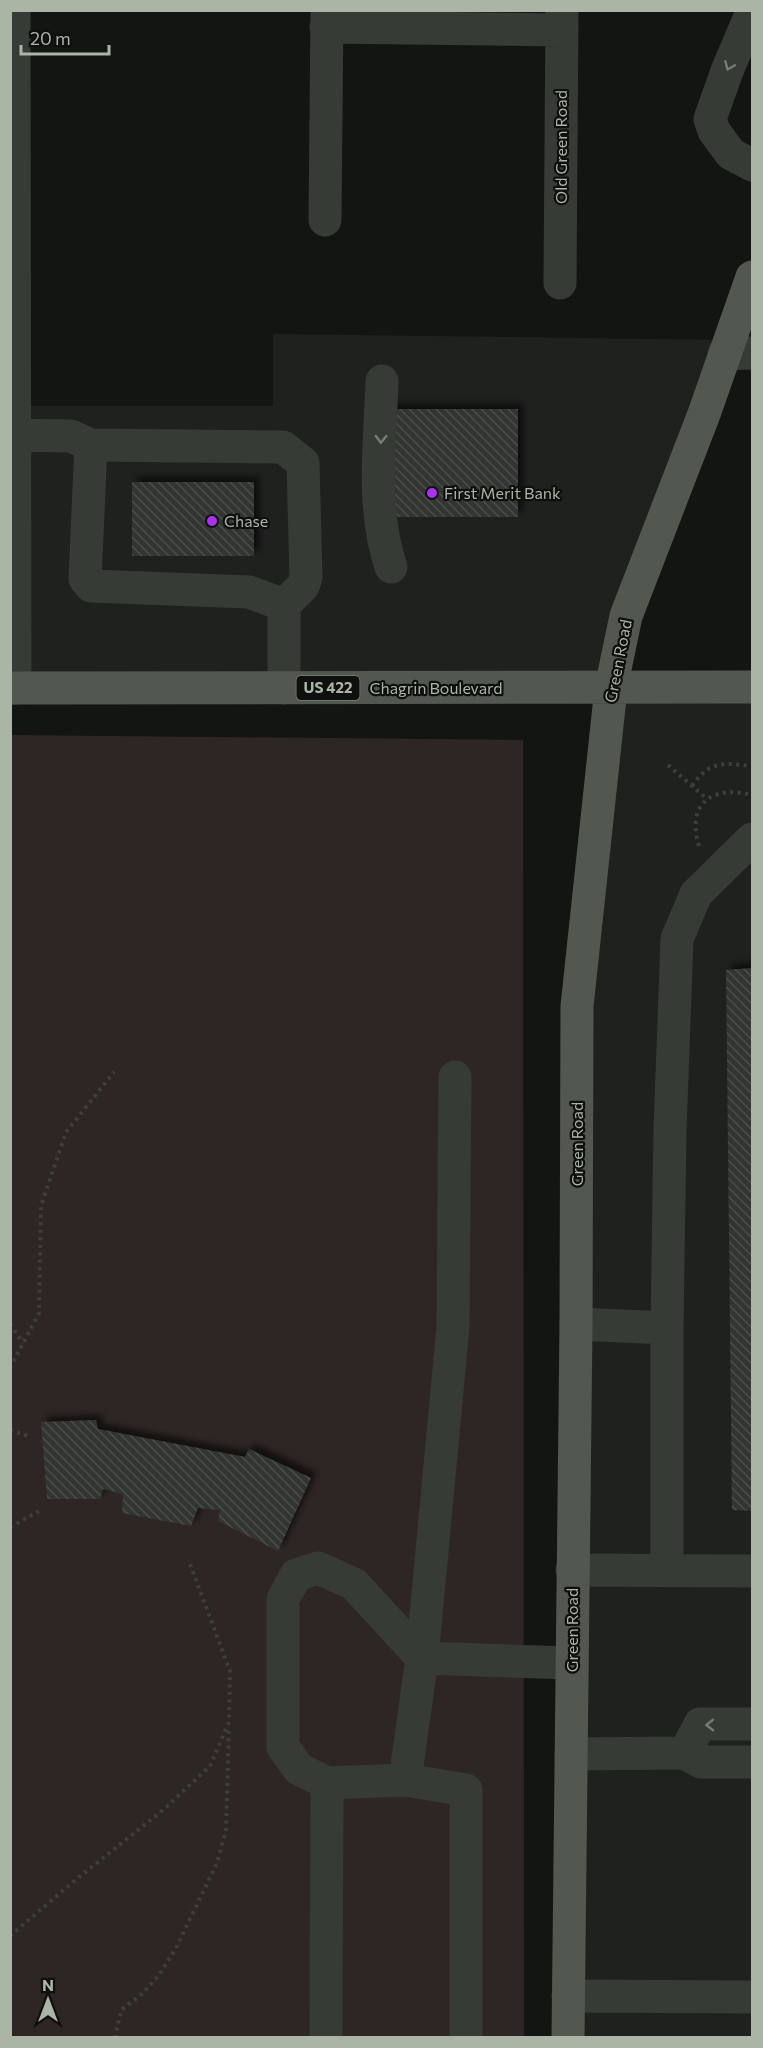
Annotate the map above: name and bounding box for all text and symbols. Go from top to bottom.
scale bar [21,18,110,56]
text: 20 m [30,27,71,49]
one-way arrow [724,59,736,70]
street label: Old Green Road [551,90,570,204]
one-way arrow [374,435,387,444]
place label: First Merit Bank [444,483,561,502]
marker: First Merit Bank [425,486,439,500]
place label: Chase [224,511,268,530]
marker: Chase [205,514,219,528]
street label: Green Road [600,618,635,704]
road number: US 422 [296,676,360,700]
street label: Chagrin Boulevard [370,678,502,697]
street label: Green Road [567,1102,586,1186]
street label: Green Road [562,1588,581,1672]
one-way arrow [705,1718,714,1731]
north arrow [18,1970,78,2030]
text: N [42,1975,54,1994]

